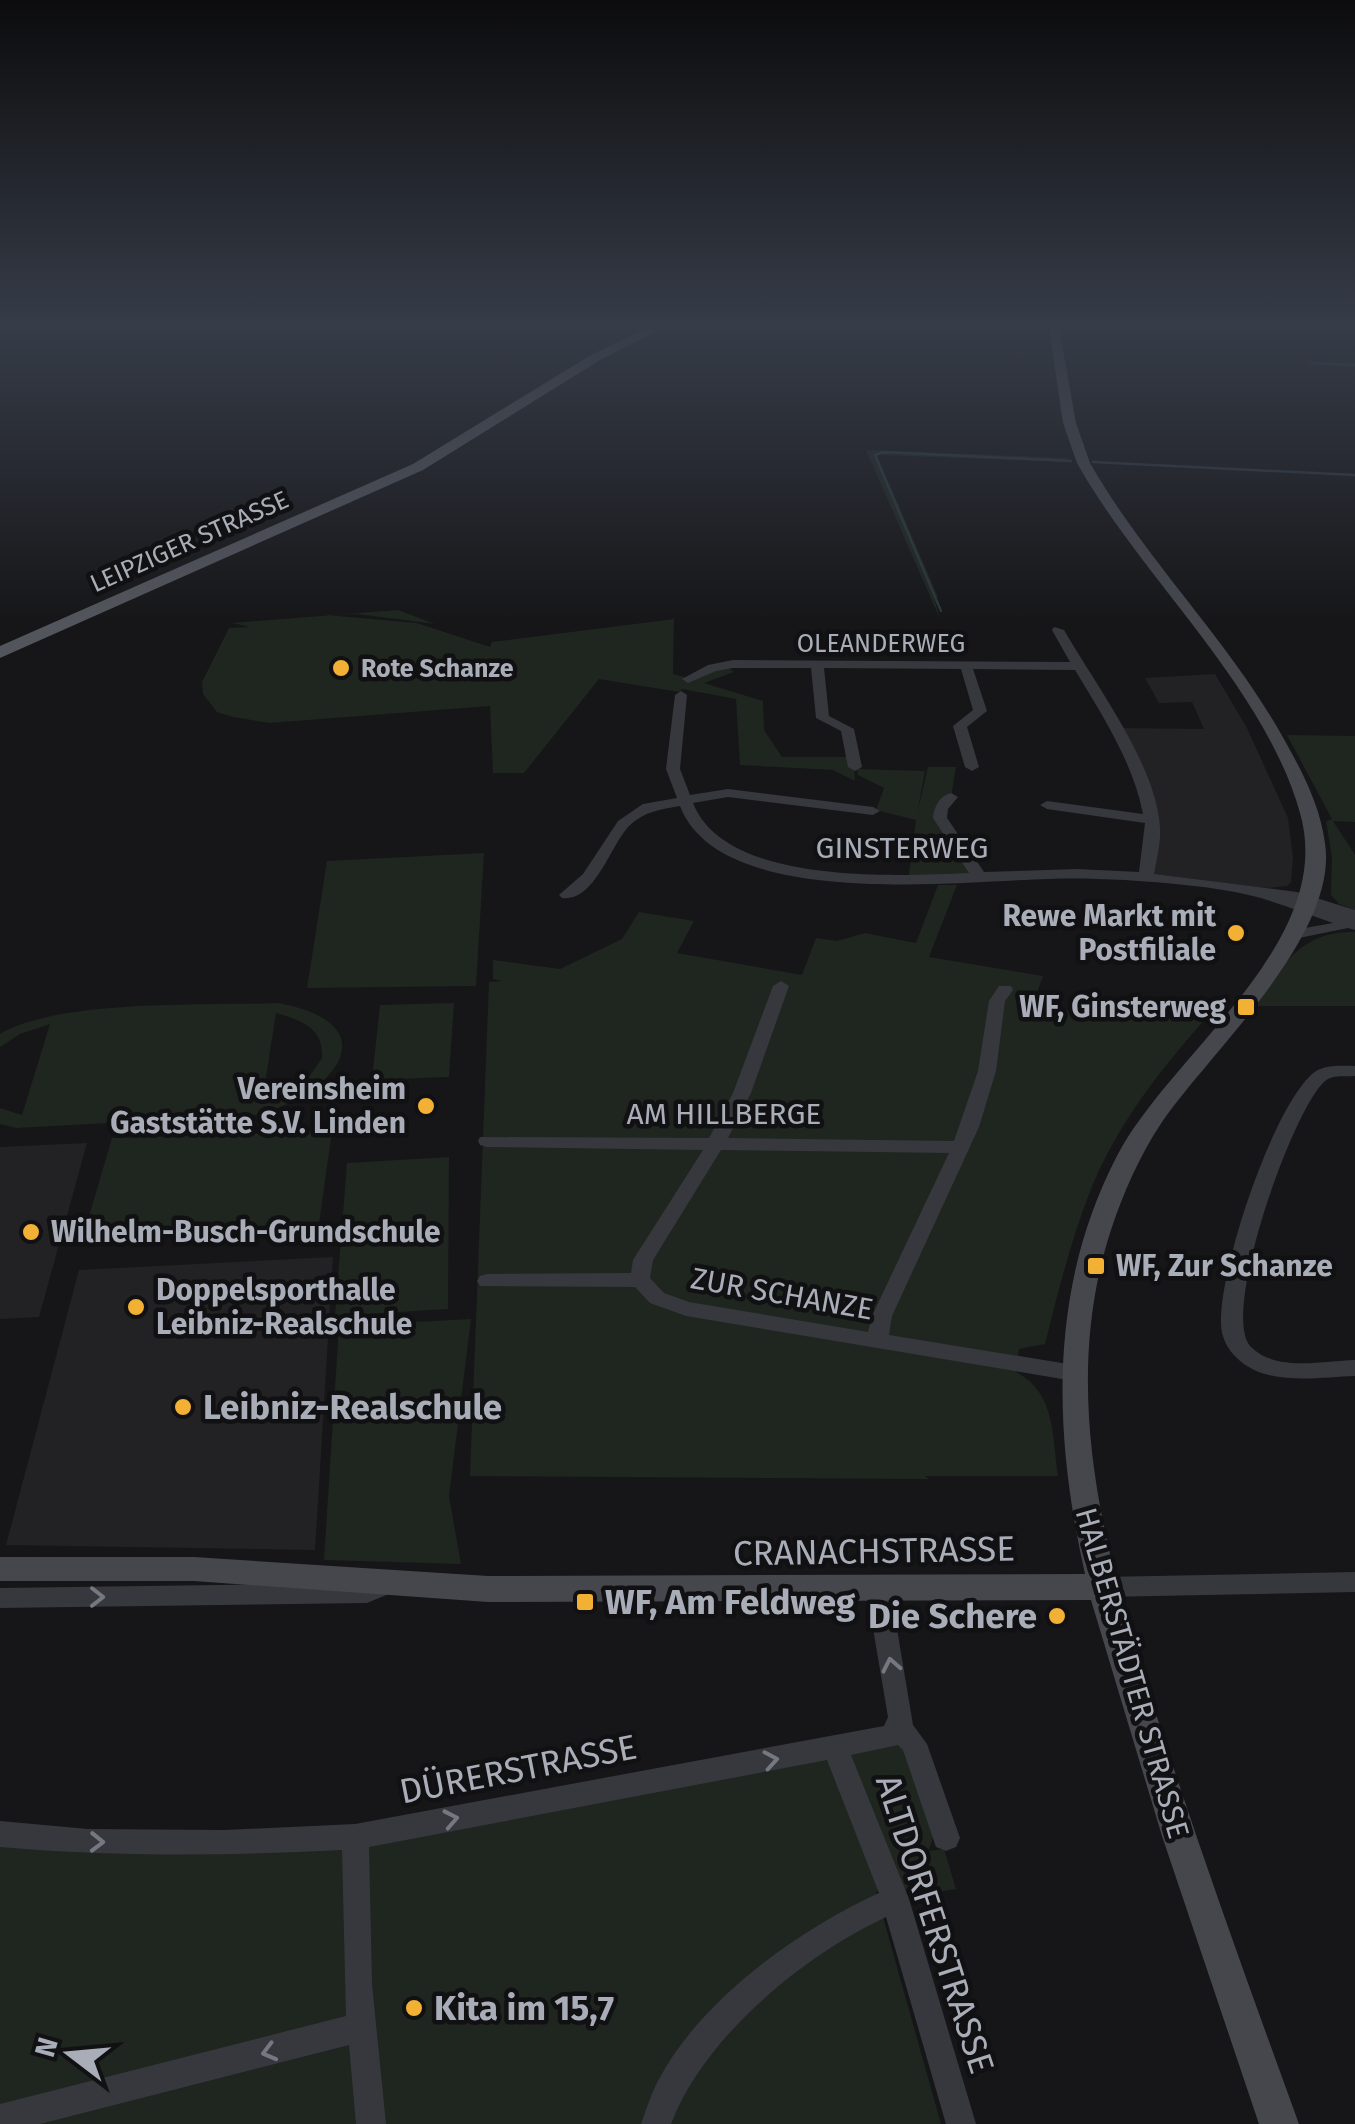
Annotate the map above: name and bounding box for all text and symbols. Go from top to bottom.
street label: LEIPZIGER STRASSE [86,485,293,599]
street label: OLEANDERWEG [797,629,965,659]
place label: Rote Schanze [361,654,514,684]
marker: Rote Schanze [330,657,352,679]
street label: GINSTERWEG [815,830,989,866]
place label: Rewe Markt mit Postfiliale [1003,898,1216,968]
marker: Rewe Markt mit Postfiliale [1225,922,1247,944]
place label: WF, Ginsterweg [1019,989,1226,1025]
marker: WF, Ginsterweg [1235,996,1257,1018]
place label: Vereinsheim Gaststätte S.V. Linden [110,1071,406,1141]
marker: Vereinsheim Gaststätte S.V. Linden [415,1095,437,1117]
street label: AM HILLBERGE [627,1096,821,1132]
place label: Wilhelm-Busch-Grundschule [51,1214,441,1250]
marker: Wilhelm-Busch-Grundschule [20,1221,42,1243]
place label: WF, Zur Schanze [1116,1248,1333,1284]
marker: WF, Zur Schanze [1085,1255,1107,1277]
street label: ZUR SCHANZE [688,1260,876,1328]
place label: Doppelsporthalle Leibniz-Realschule [156,1272,412,1342]
marker: Doppelsporthalle Leibniz-Realschule [125,1296,147,1318]
place label: Leibniz-Realschule [203,1386,502,1428]
marker: Leibniz-Realschule [172,1396,194,1418]
street label: HALBERSTÄDTER STRASSE [1067,1503,1197,1843]
street label: CRANACHSTRASSE [733,1528,1015,1574]
place label: WF, Am Feldweg [605,1581,856,1623]
one-way arrow [90,1586,106,1608]
marker: WF, Am Feldweg [574,1591,596,1613]
place label: Die Schere [868,1595,1037,1637]
marker: Die Schere [1046,1605,1068,1627]
one-way arrow [881,1657,902,1673]
street label: DÜRERSTRASSE [396,1725,640,1813]
one-way arrow [763,1750,779,1771]
street label: ALTDORFERSTRASSE [867,1769,1003,2079]
one-way arrow [442,1809,459,1830]
one-way arrow [90,1831,106,1853]
place label: Kita im 15,7 [434,1987,614,2029]
marker: Kita im 15,7 [403,1997,425,2019]
north arrow [20,2004,120,2104]
text: N [28,2034,65,2061]
one-way arrow [261,2041,278,2062]

